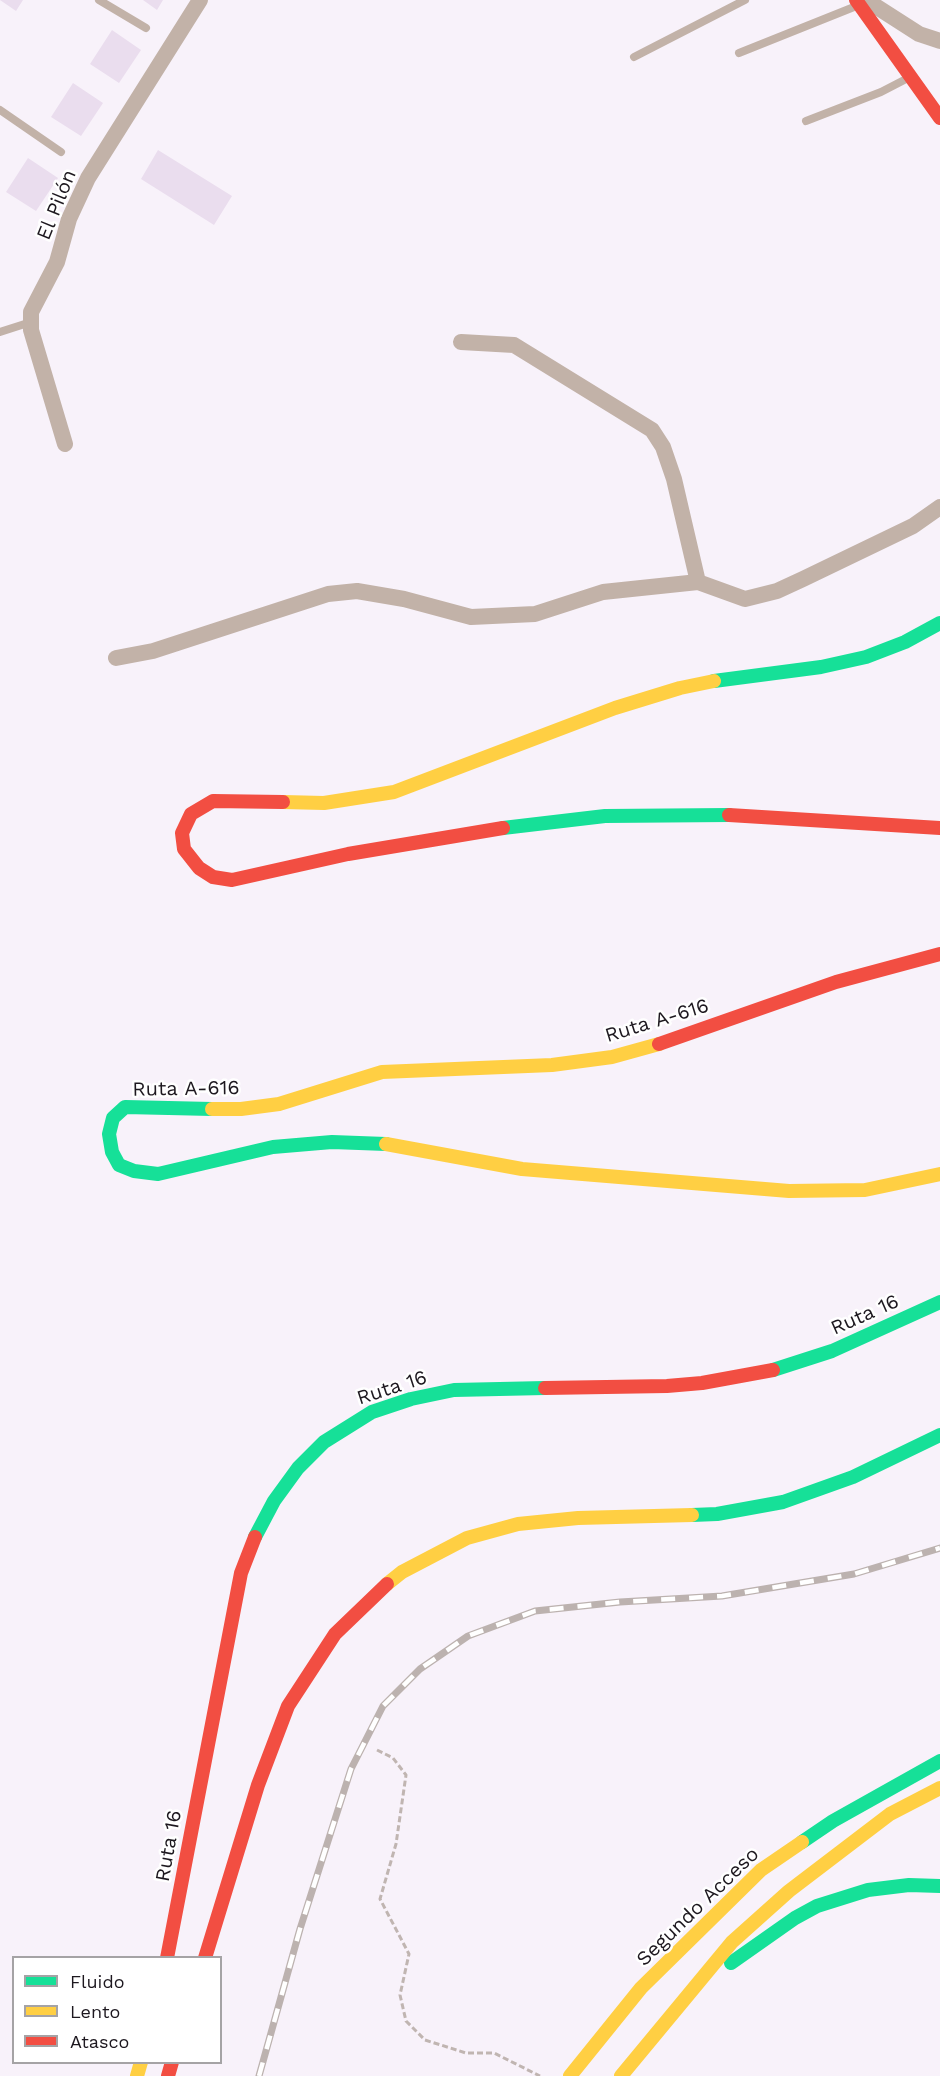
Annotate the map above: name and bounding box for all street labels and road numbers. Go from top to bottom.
street label: El Pilón [32,166,82,244]
street label: Ruta A-616 [602,994,712,1048]
street label: Ruta A-616 [132,1076,240,1102]
street label: Ruta 16 [827,1289,903,1341]
street label: Ruta 16 [354,1365,430,1411]
street label: Ruta 16 [151,1809,187,1883]
street label: Segundo Acceso [632,1843,764,1971]

